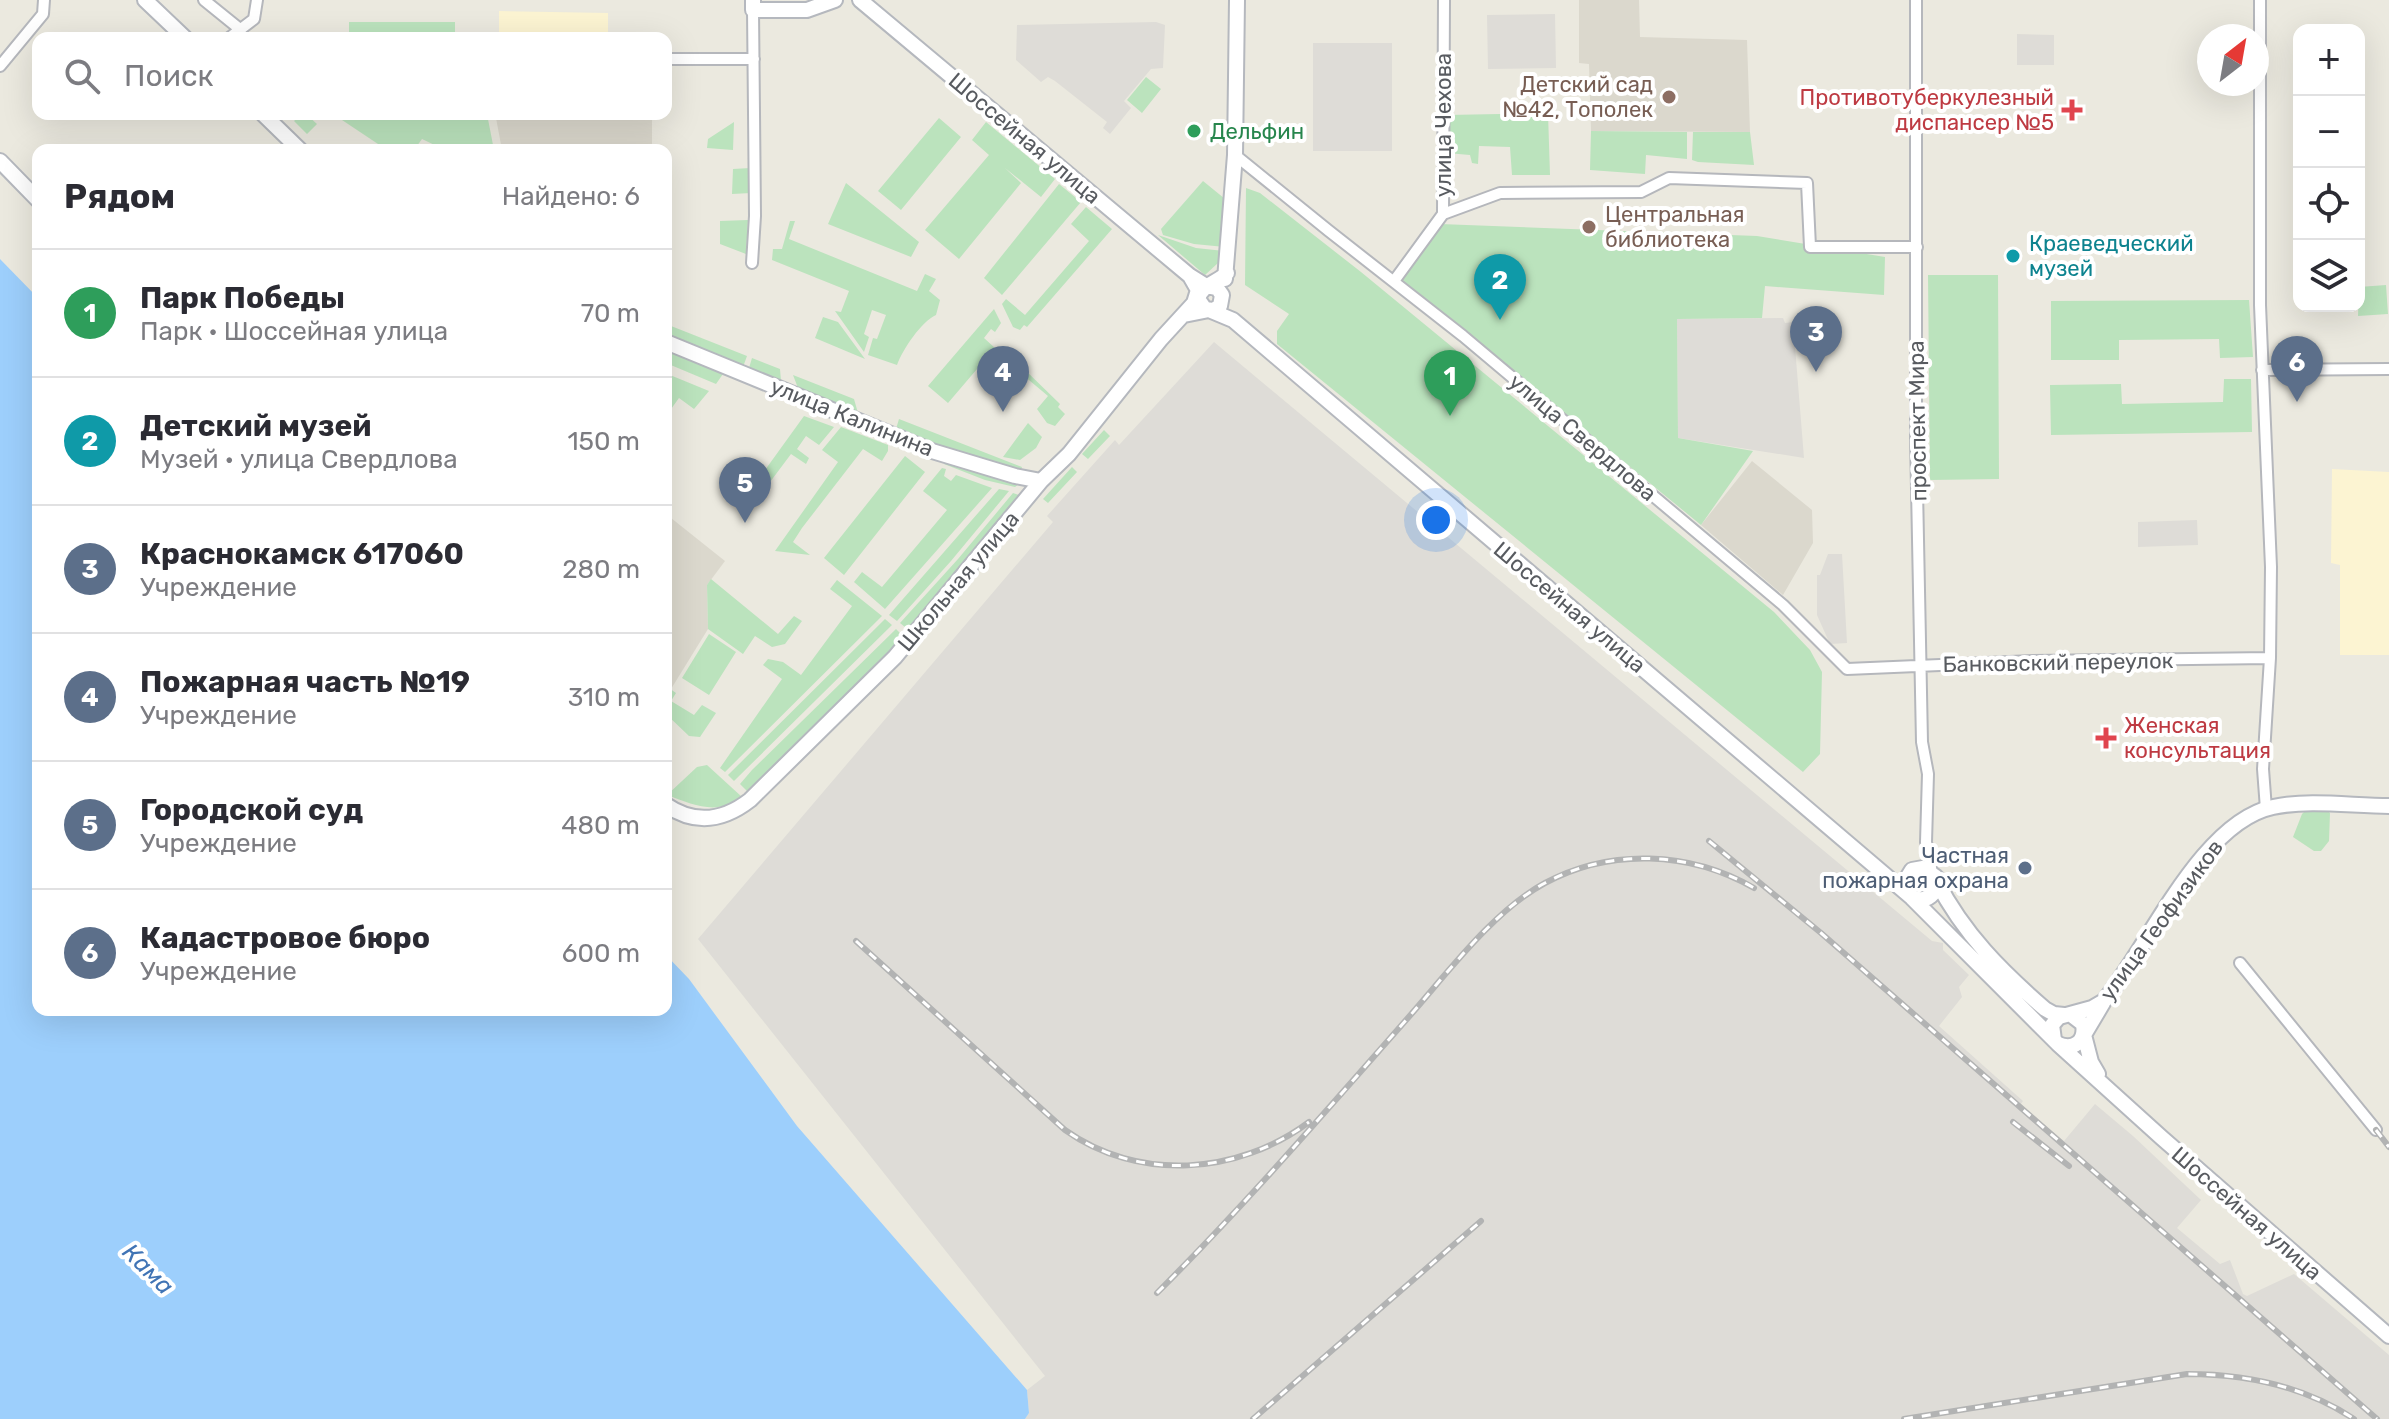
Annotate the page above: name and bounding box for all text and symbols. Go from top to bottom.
north arrow [2197,24,2269,96]
map controls [2293,24,2365,312]
button: + [2293,24,2365,96]
search box [32,32,672,120]
street label: улица Чехова [1430,53,1457,197]
icon: search [60,54,104,98]
text: Поиск [124,58,214,94]
street label: Шоссейная улица [943,67,1106,210]
place label: Детский сад №42, Тополек [1502,71,1653,123]
place label: Противотуберкулезный диспансер №5 [1800,84,2054,136]
marker: Детский сад №42, Тополек [1660,88,1678,106]
button: − [2293,96,2365,168]
marker: Противотуберкулезный диспансер №5 [2061,99,2083,121]
place label: Дельфин [1210,118,1304,145]
marker: Дельфин [1185,122,1203,140]
button: locate [2293,168,2365,240]
text: Рядом [64,176,175,217]
text: Найдено: 6 [502,181,640,212]
place label: Центральная библиотека [1605,201,1745,253]
marker: Центральная библиотека [1580,218,1598,236]
place label: Краеведческий музей [2029,230,2194,282]
button: layers [2293,240,2365,312]
marker: Краеведческий музей [2004,247,2022,265]
pin: 2 [1474,254,1526,320]
text: Парк Победы [140,280,345,316]
text: 1 [84,298,96,329]
text: 70 m [581,298,640,329]
pin: 3 [1790,306,1842,372]
text: Парк · Шоссейная улица [140,316,448,347]
pin: 6 [2271,336,2323,402]
street label: проспект Мира [1903,340,1932,502]
pin: 4 [977,346,1029,412]
pin: 1 [1424,350,1476,416]
street label: улица Свердлова [1503,368,1662,507]
street label: улица Калинина [766,372,937,462]
text: Детский музей [140,408,371,444]
text: 2 [82,426,98,457]
text: 150 m [567,426,640,457]
text: Музей · улица Свердлова [140,444,458,475]
pin: 5 [719,457,771,523]
your location [1416,500,1456,540]
street label: Школьная улица [892,506,1025,657]
text: Краснокамск 617060 [140,536,464,572]
street label: Шоссейная улица [1488,536,1651,679]
text: 3 [81,554,99,585]
text: 280 m [562,554,640,585]
text: Учреждение [140,572,297,603]
street label: Банковский переулок [1942,647,2174,678]
text: Пожарная часть №19 [140,664,470,700]
text: 4 [81,682,99,713]
text: 310 m [568,682,640,713]
text: Учреждение [140,700,297,731]
place label: Женская консультация [2124,712,2271,764]
marker: Женская консультация [2095,727,2117,749]
text: Городской суд [140,792,363,828]
text: 5 [82,810,98,841]
text: 480 m [561,810,640,841]
text: Учреждение [140,828,297,859]
street label: улица Геофизиков [2094,835,2229,1006]
place label: Частная пожарная охрана [1822,842,2009,894]
marker: Частная пожарная охрана [2016,859,2034,877]
text: Кадастровое бюро [140,920,430,956]
text: 6 [82,938,98,969]
text: 600 m [562,938,640,969]
text: Учреждение [140,956,297,987]
street label: Шоссейная улица [2166,1141,2327,1286]
water label: Кама [117,1238,179,1300]

